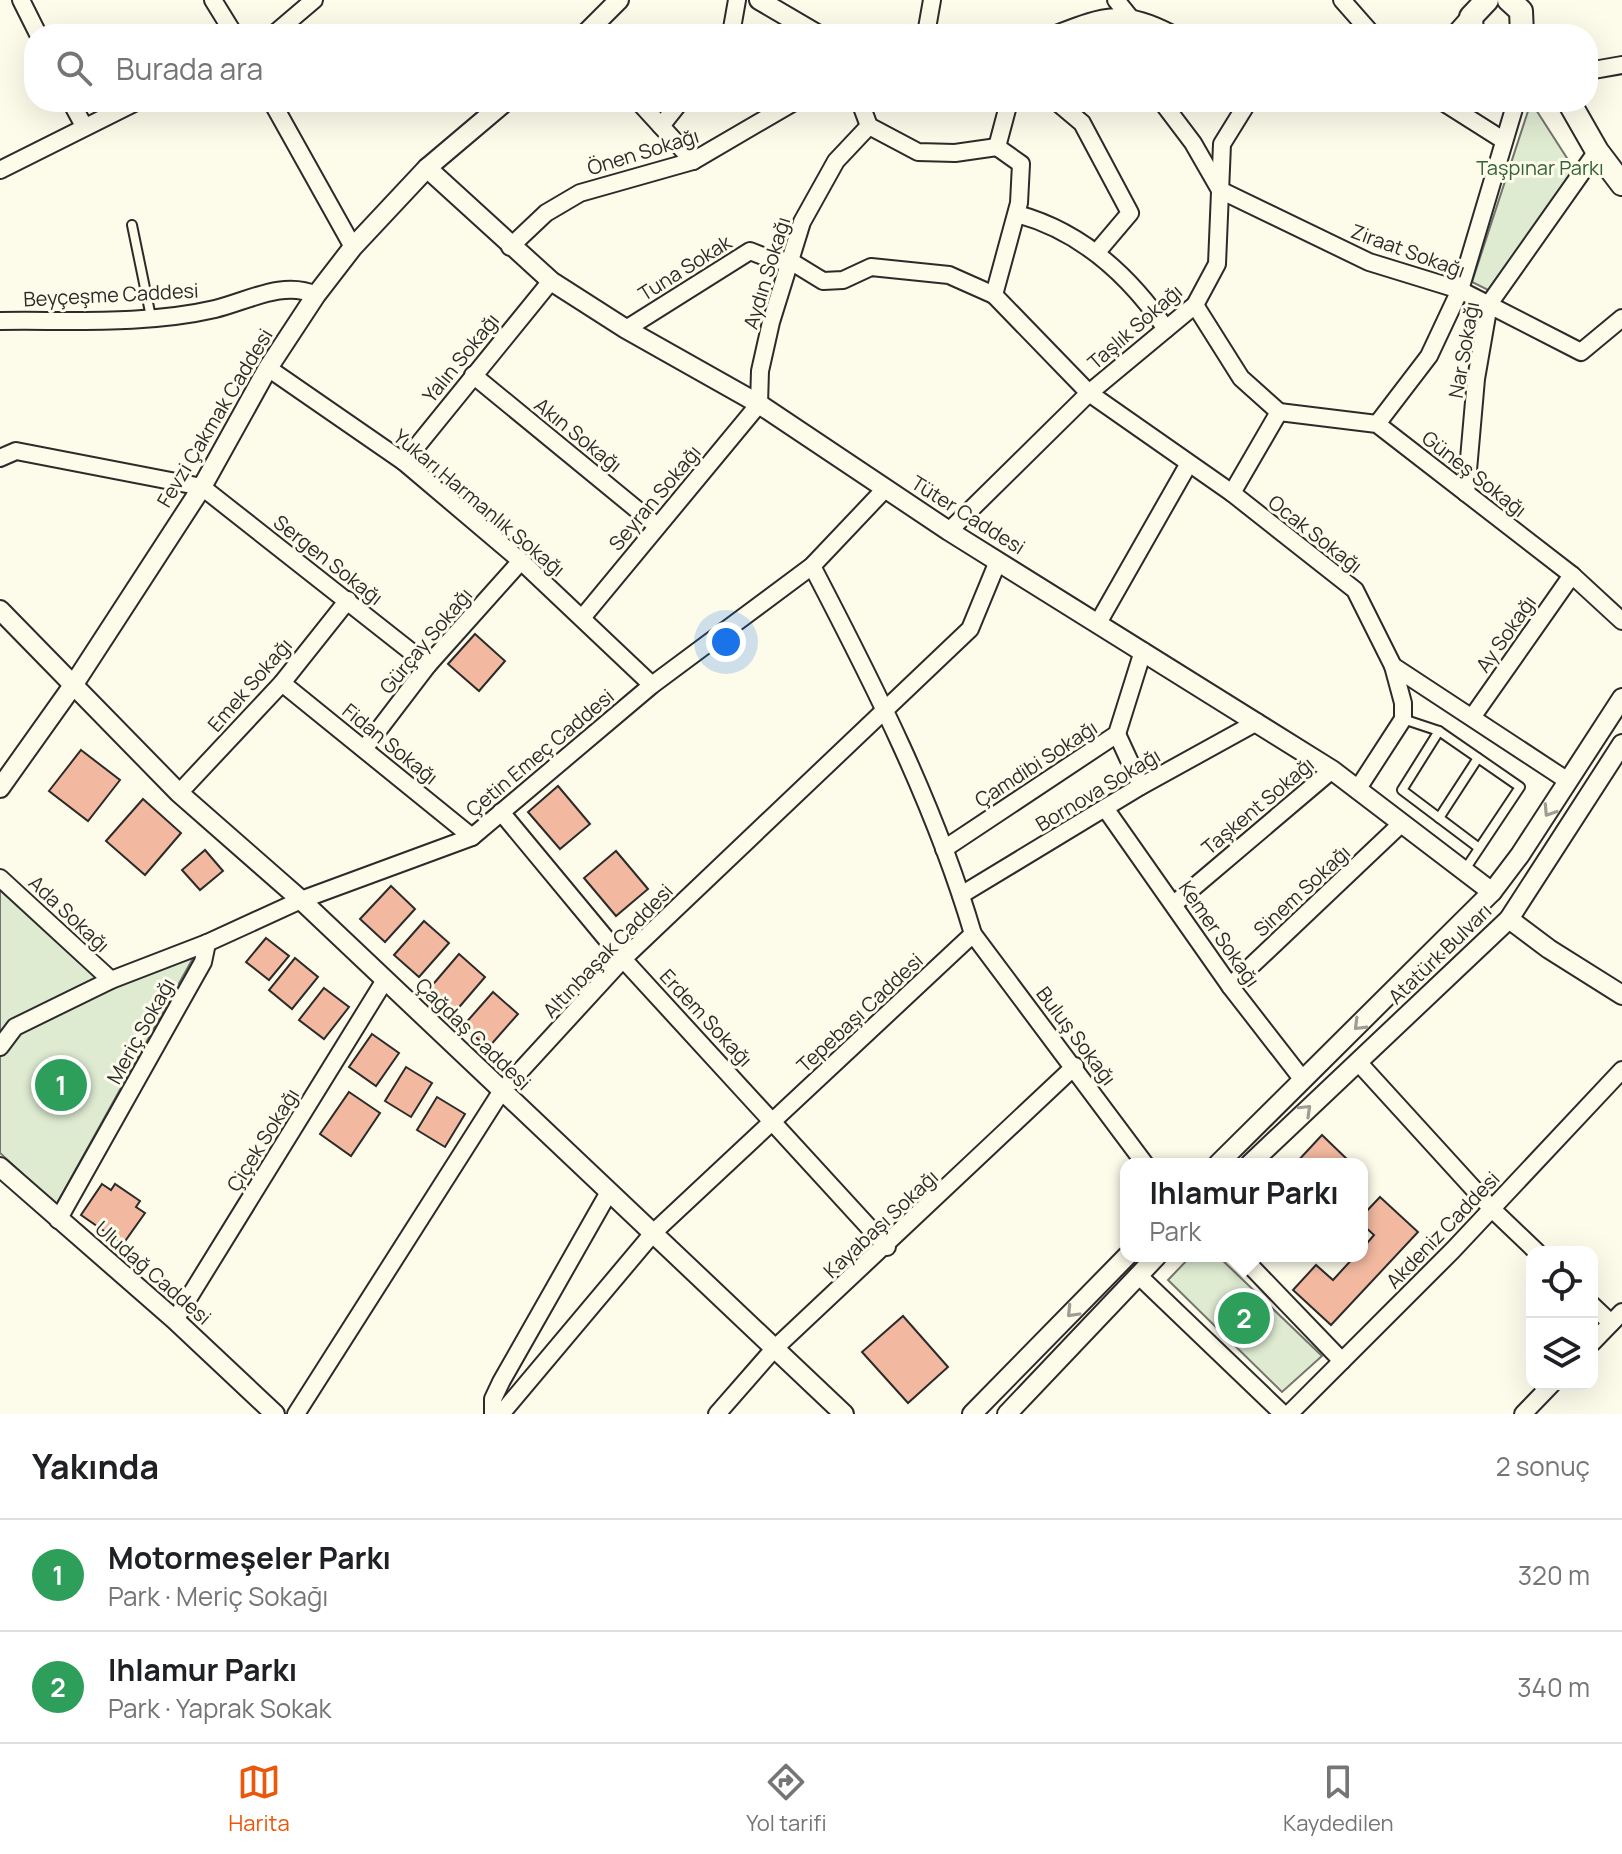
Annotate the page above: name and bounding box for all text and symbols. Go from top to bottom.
search box [24,24,1598,112]
icon: search [52,46,96,90]
text: Burada ara [116,48,263,89]
street label: Önen Sokağı [584,122,702,181]
park label: Taşpınar Parkı [1476,154,1604,181]
street label: Aydın Sokağı [737,213,796,332]
street label: Ziraat Sokağı [1347,217,1469,284]
street label: Tuna Sokak [633,228,737,307]
street label: Beyçeşme Caddesi [23,276,199,313]
street label: Taşlık Sokağı [1082,278,1188,375]
street label: Nar Sokağı [1442,299,1485,400]
street label: Yalın Sokağı [416,307,505,408]
street label: Fevzi Çakmak Caddesi [151,323,279,512]
street label: Akın Sokağı [529,391,628,478]
street label: Yukarı Harmanlık Sokağı [388,423,571,582]
street label: Güneş Sokağı [1416,424,1532,523]
street label: Seyran Sokağı [603,439,707,556]
street label: Tüter Caddesi [906,469,1030,560]
street label: Ocak Sokağı [1263,488,1368,579]
street label: Sergen Sokağı [268,508,388,611]
street label: Gürçay Sokağı [373,582,478,699]
street label: Ay Sokağı [1469,590,1542,677]
your location [706,622,746,662]
street label: Emek Sokağı [202,632,298,737]
street label: Çetin Emeç Caddesi [460,683,619,823]
street label: Fidan Sokağı [337,697,444,790]
street label: Çamdibi Sokağı [969,714,1102,813]
street label: Bornova Sokağı [1030,742,1165,837]
street label: Taşkent Sokağı [1196,751,1320,861]
one-way arrow [1544,802,1559,816]
street label: Sinem Sokağı [1248,839,1356,942]
street label: Ada Sokağı [23,869,116,958]
street label: Kemer Sokağı [1173,875,1266,992]
street label: Altınbaşak Caddesi [537,878,679,1023]
street label: Atatürk Bulvarı [1382,897,1497,1010]
street label: Tepebaşı Caddesi [791,947,929,1078]
street label: Erdem Sokağı [654,963,759,1072]
street label: Çağdaş Caddesi [410,972,537,1096]
street label: Meriç Sokağı [100,973,181,1089]
street label: Buluş Sokağı [1030,981,1122,1091]
one-way arrow [1354,1016,1368,1030]
pin: 1 [35,1055,87,1115]
street label: Çiçek Sokağı [220,1083,305,1197]
one-way arrow [1297,1104,1311,1119]
popup [1120,1158,1368,1262]
street label: Kayabaşı Sokağı [818,1163,944,1284]
street label: Akdeniz Caddesi [1380,1165,1505,1294]
text: Ihlamur Parkı [1149,1172,1339,1213]
text: Park [1149,1213,1201,1249]
street label: Uludağ Caddesi [90,1215,217,1330]
map controls [1526,1246,1598,1390]
button: locate [1526,1246,1598,1318]
pin: 2 [1218,1288,1270,1348]
one-way arrow [1067,1303,1081,1317]
button: layers [1526,1318,1598,1390]
text: Yakında [32,1443,159,1489]
text: 2 sonuç [1496,1448,1590,1484]
text: Motormeşeler Parkı [108,1537,391,1578]
text: 1 [52,1557,64,1593]
text: 320 m [1518,1557,1590,1593]
text: Park · Meriç Sokağı [108,1578,328,1614]
text: Ihlamur Parkı [108,1649,297,1690]
text: 2 [50,1669,66,1705]
text: 340 m [1517,1669,1590,1705]
text: Park · Yaprak Sokak [108,1690,331,1726]
tab: Harita [228,1760,290,1838]
tab: Yol tarifi [746,1760,827,1838]
tab: Kaydedilen [1283,1760,1394,1838]

